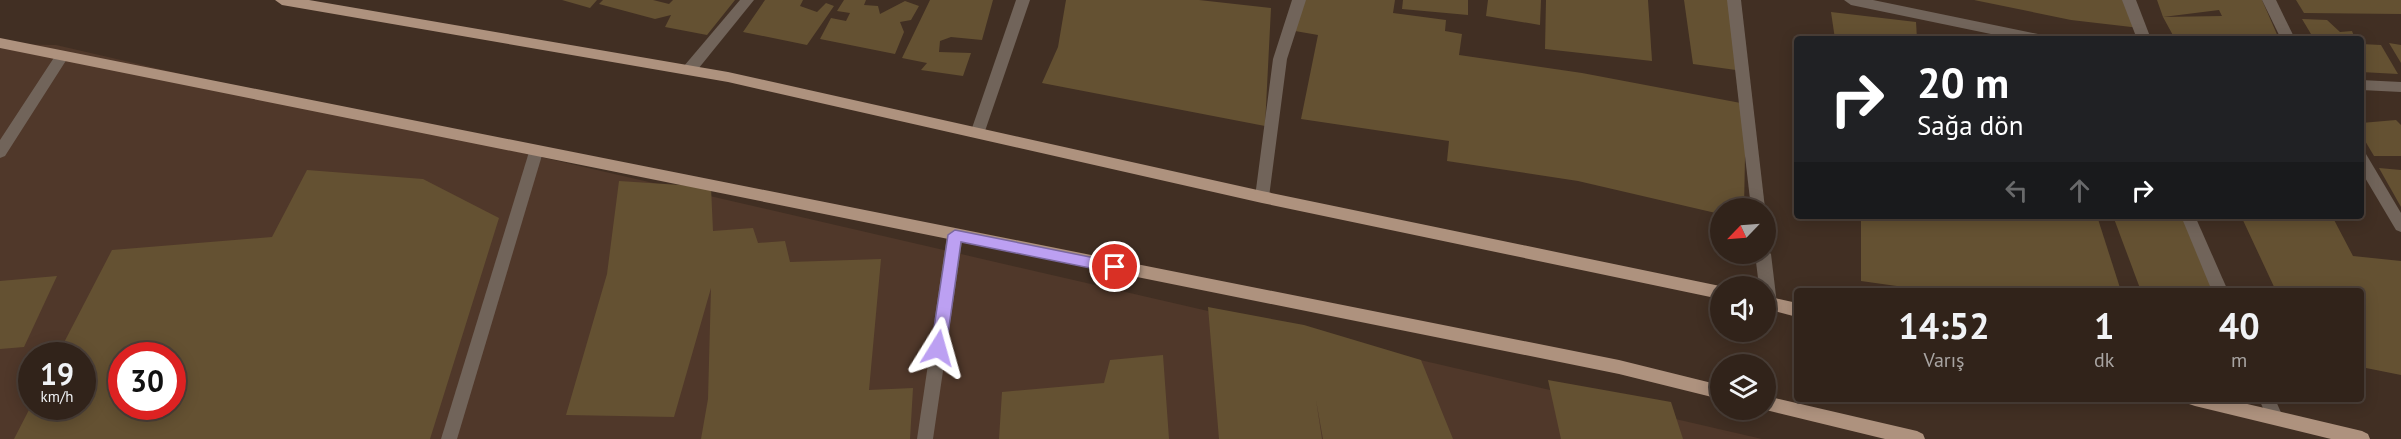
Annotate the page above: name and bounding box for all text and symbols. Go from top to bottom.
text: 20 m [1917,55,2009,110]
icon: right [1818,60,1896,138]
text: Sağa dön [1917,108,2024,142]
icon: left [2000,174,2033,207]
icon: ahead [2063,174,2096,207]
icon: right [2126,174,2159,207]
north arrow [1710,198,1776,264]
map controls [1710,198,1776,420]
pin [1089,241,1140,292]
icon: arrive [1098,250,1131,283]
button: sound [1710,276,1776,342]
text: 14:52 [1898,302,1990,349]
text: 1 [2094,302,2114,349]
text: 40 [2219,302,2260,349]
position arrow [906,316,970,380]
speed limit sign: 30 [108,342,186,420]
text: Varış [1924,347,1964,373]
text: dk [2094,347,2114,373]
text: m [2231,347,2247,373]
text: 19 [40,354,74,393]
button: layers [1710,354,1776,420]
text: km/h [41,387,73,406]

